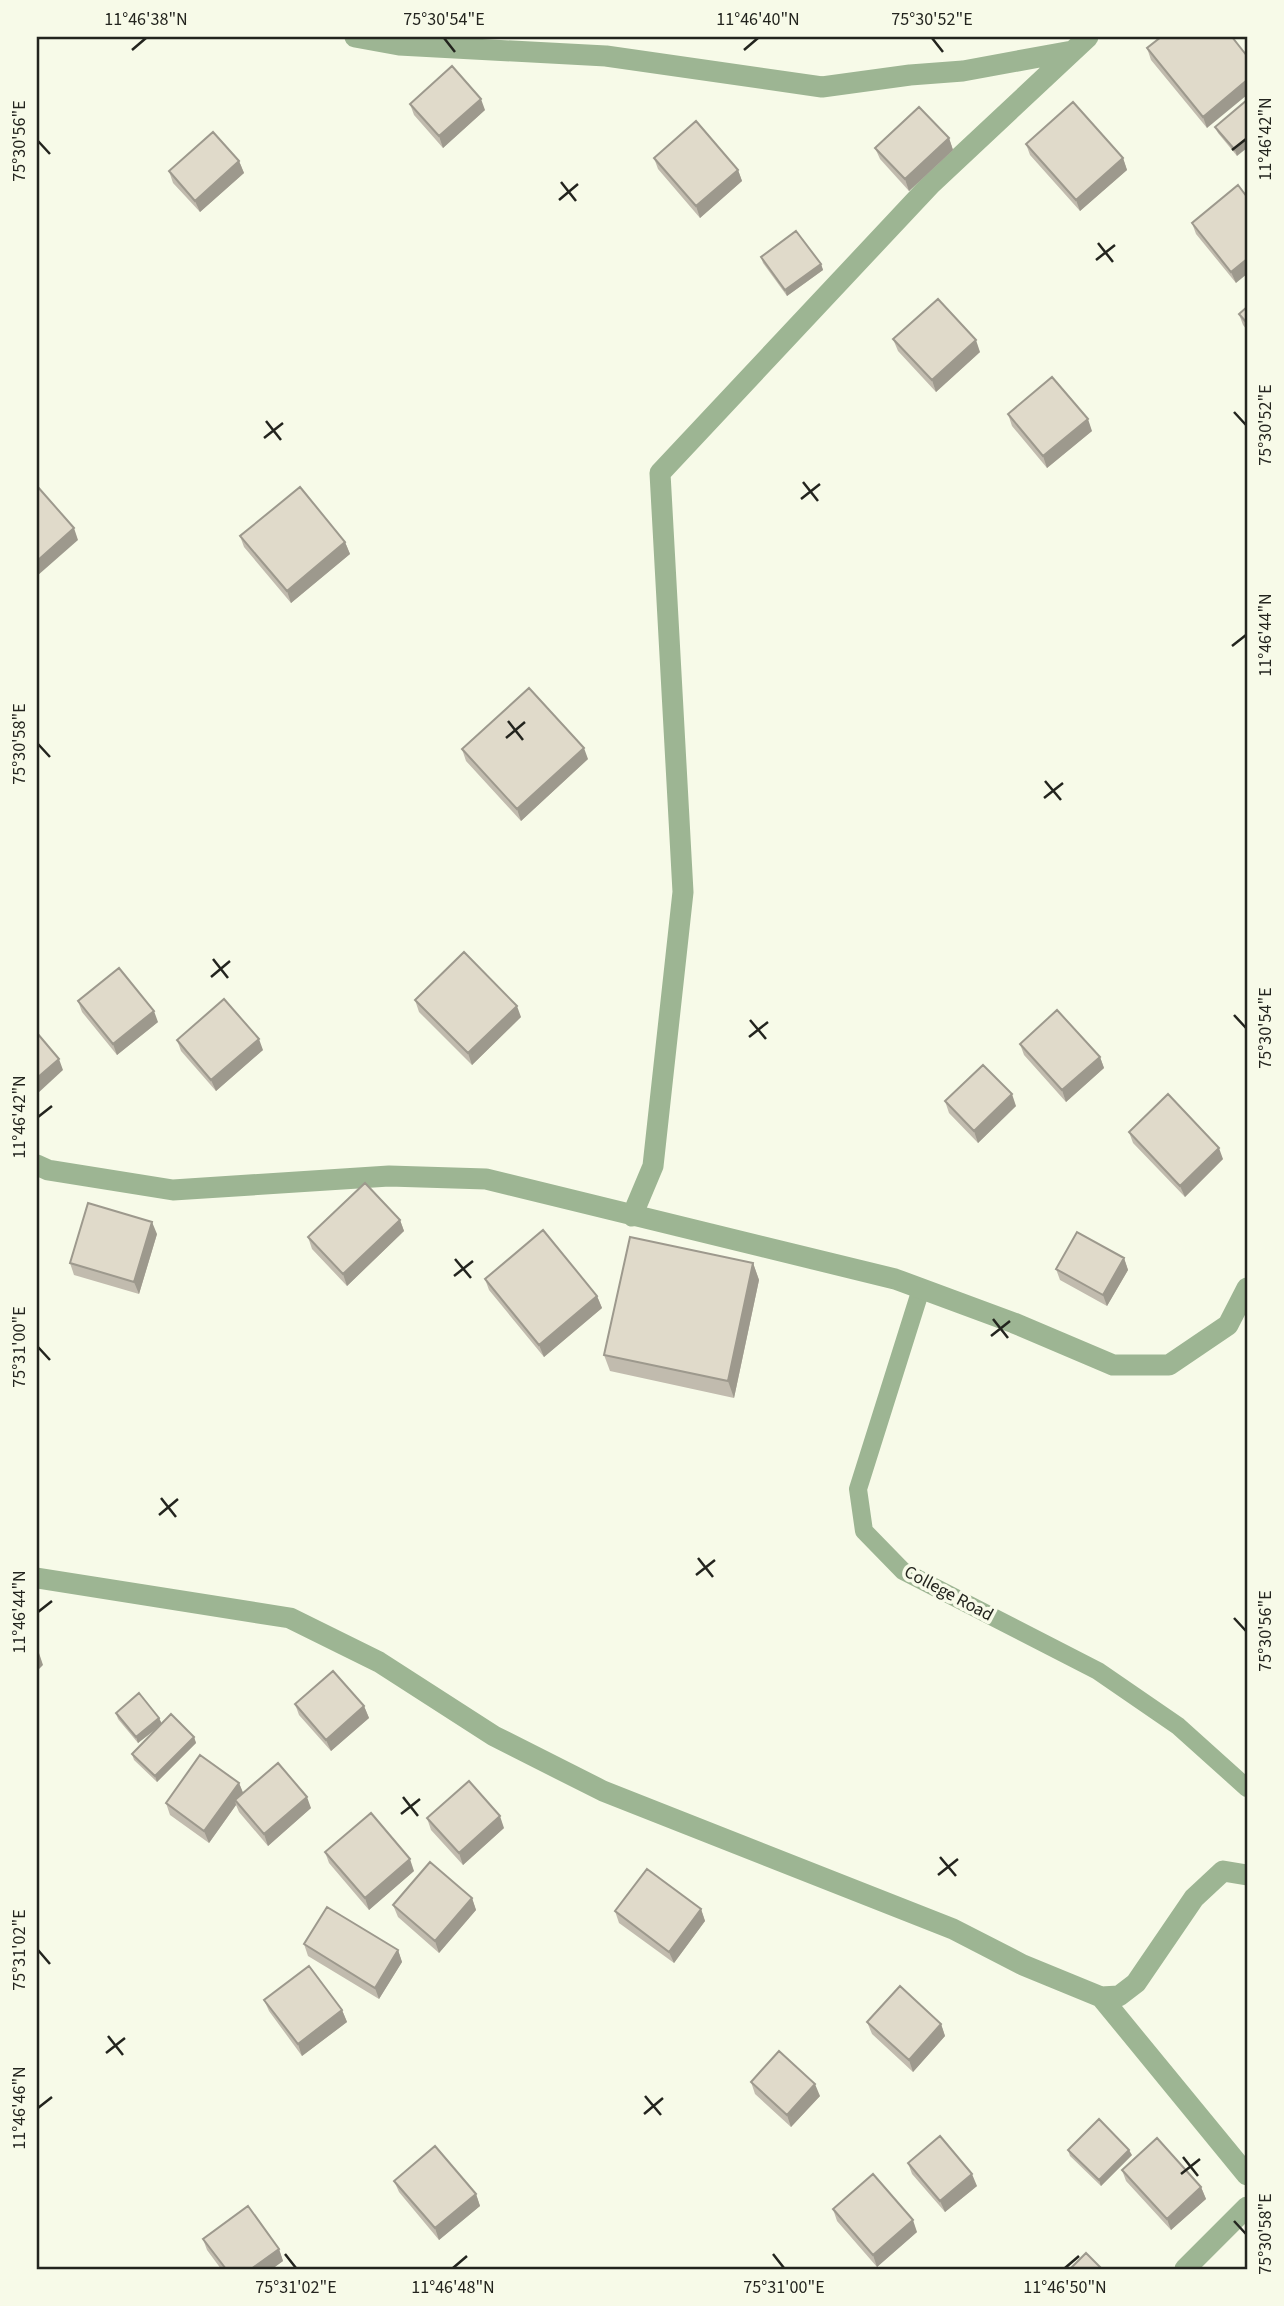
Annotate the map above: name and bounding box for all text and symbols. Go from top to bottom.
text: 11°46'38"N [104,7,188,32]
text: 75°30'54"E [403,7,485,32]
text: 11°46'40"N [716,7,800,32]
text: 75°30'52"E [891,7,973,32]
text: 11°46'42"N [1253,97,1278,181]
text: 75°30'56"E [7,100,32,182]
text: 75°30'52"E [1253,384,1278,466]
text: 11°46'44"N [1253,593,1278,677]
text: 75°30'58"E [7,703,32,785]
text: 75°30'54"E [1253,987,1278,1069]
text: 11°46'42"N [7,1075,32,1159]
text: 75°31'00"E [7,1306,32,1388]
street label: College Road [900,1559,998,1627]
text: 11°46'44"N [7,1570,32,1654]
text: 75°30'56"E [1253,1590,1278,1672]
text: 75°31'02"E [7,1909,32,1991]
text: 11°46'46"N [7,2066,32,2150]
text: 75°30'58"E [1253,2193,1278,2275]
text: 75°31'02"E [255,2275,337,2300]
text: 11°46'48"N [411,2275,495,2300]
text: 75°31'00"E [743,2275,825,2300]
text: 11°46'50"N [1023,2275,1107,2300]

